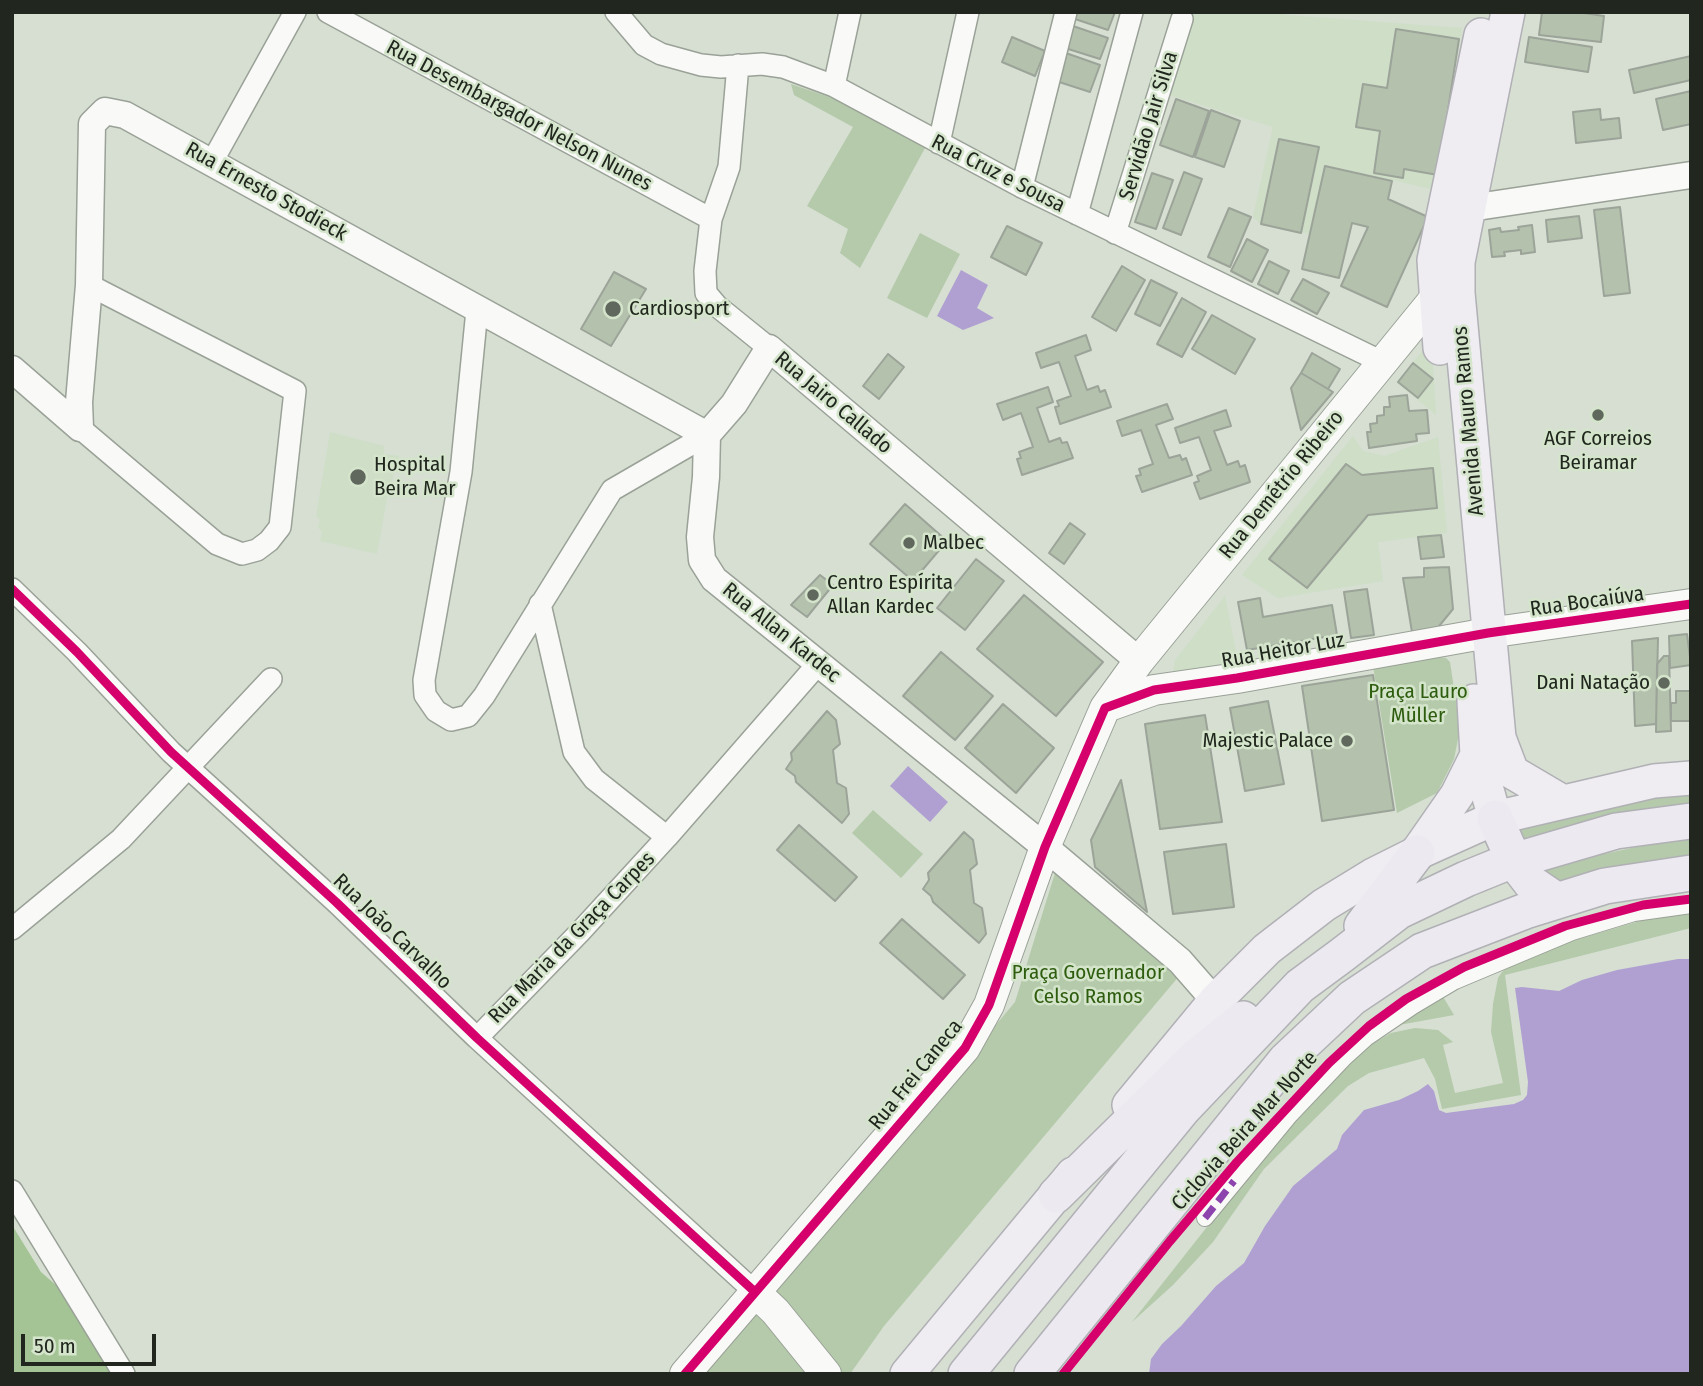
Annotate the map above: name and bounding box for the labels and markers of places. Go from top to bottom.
place label: Cardiosport [629,296,729,322]
marker: Cardiosport [603,299,623,319]
marker: AGF Correios Beiramar [1590,407,1606,423]
place label: AGF Correios Beiramar [1544,426,1652,476]
place label: Hospital Beira Mar [374,452,456,502]
marker: Hospital Beira Mar [348,467,368,487]
place label: Malbec [923,530,984,556]
marker: Malbec [901,535,917,551]
place label: Centro Espírita Allan Kardec [827,570,953,620]
marker: Centro Espírita Allan Kardec [805,587,821,603]
place label: Dani Natação [1536,670,1650,696]
marker: Dani Natação [1656,675,1672,691]
place label: Majestic Palace [1203,728,1333,754]
marker: Majestic Palace [1339,733,1355,749]

